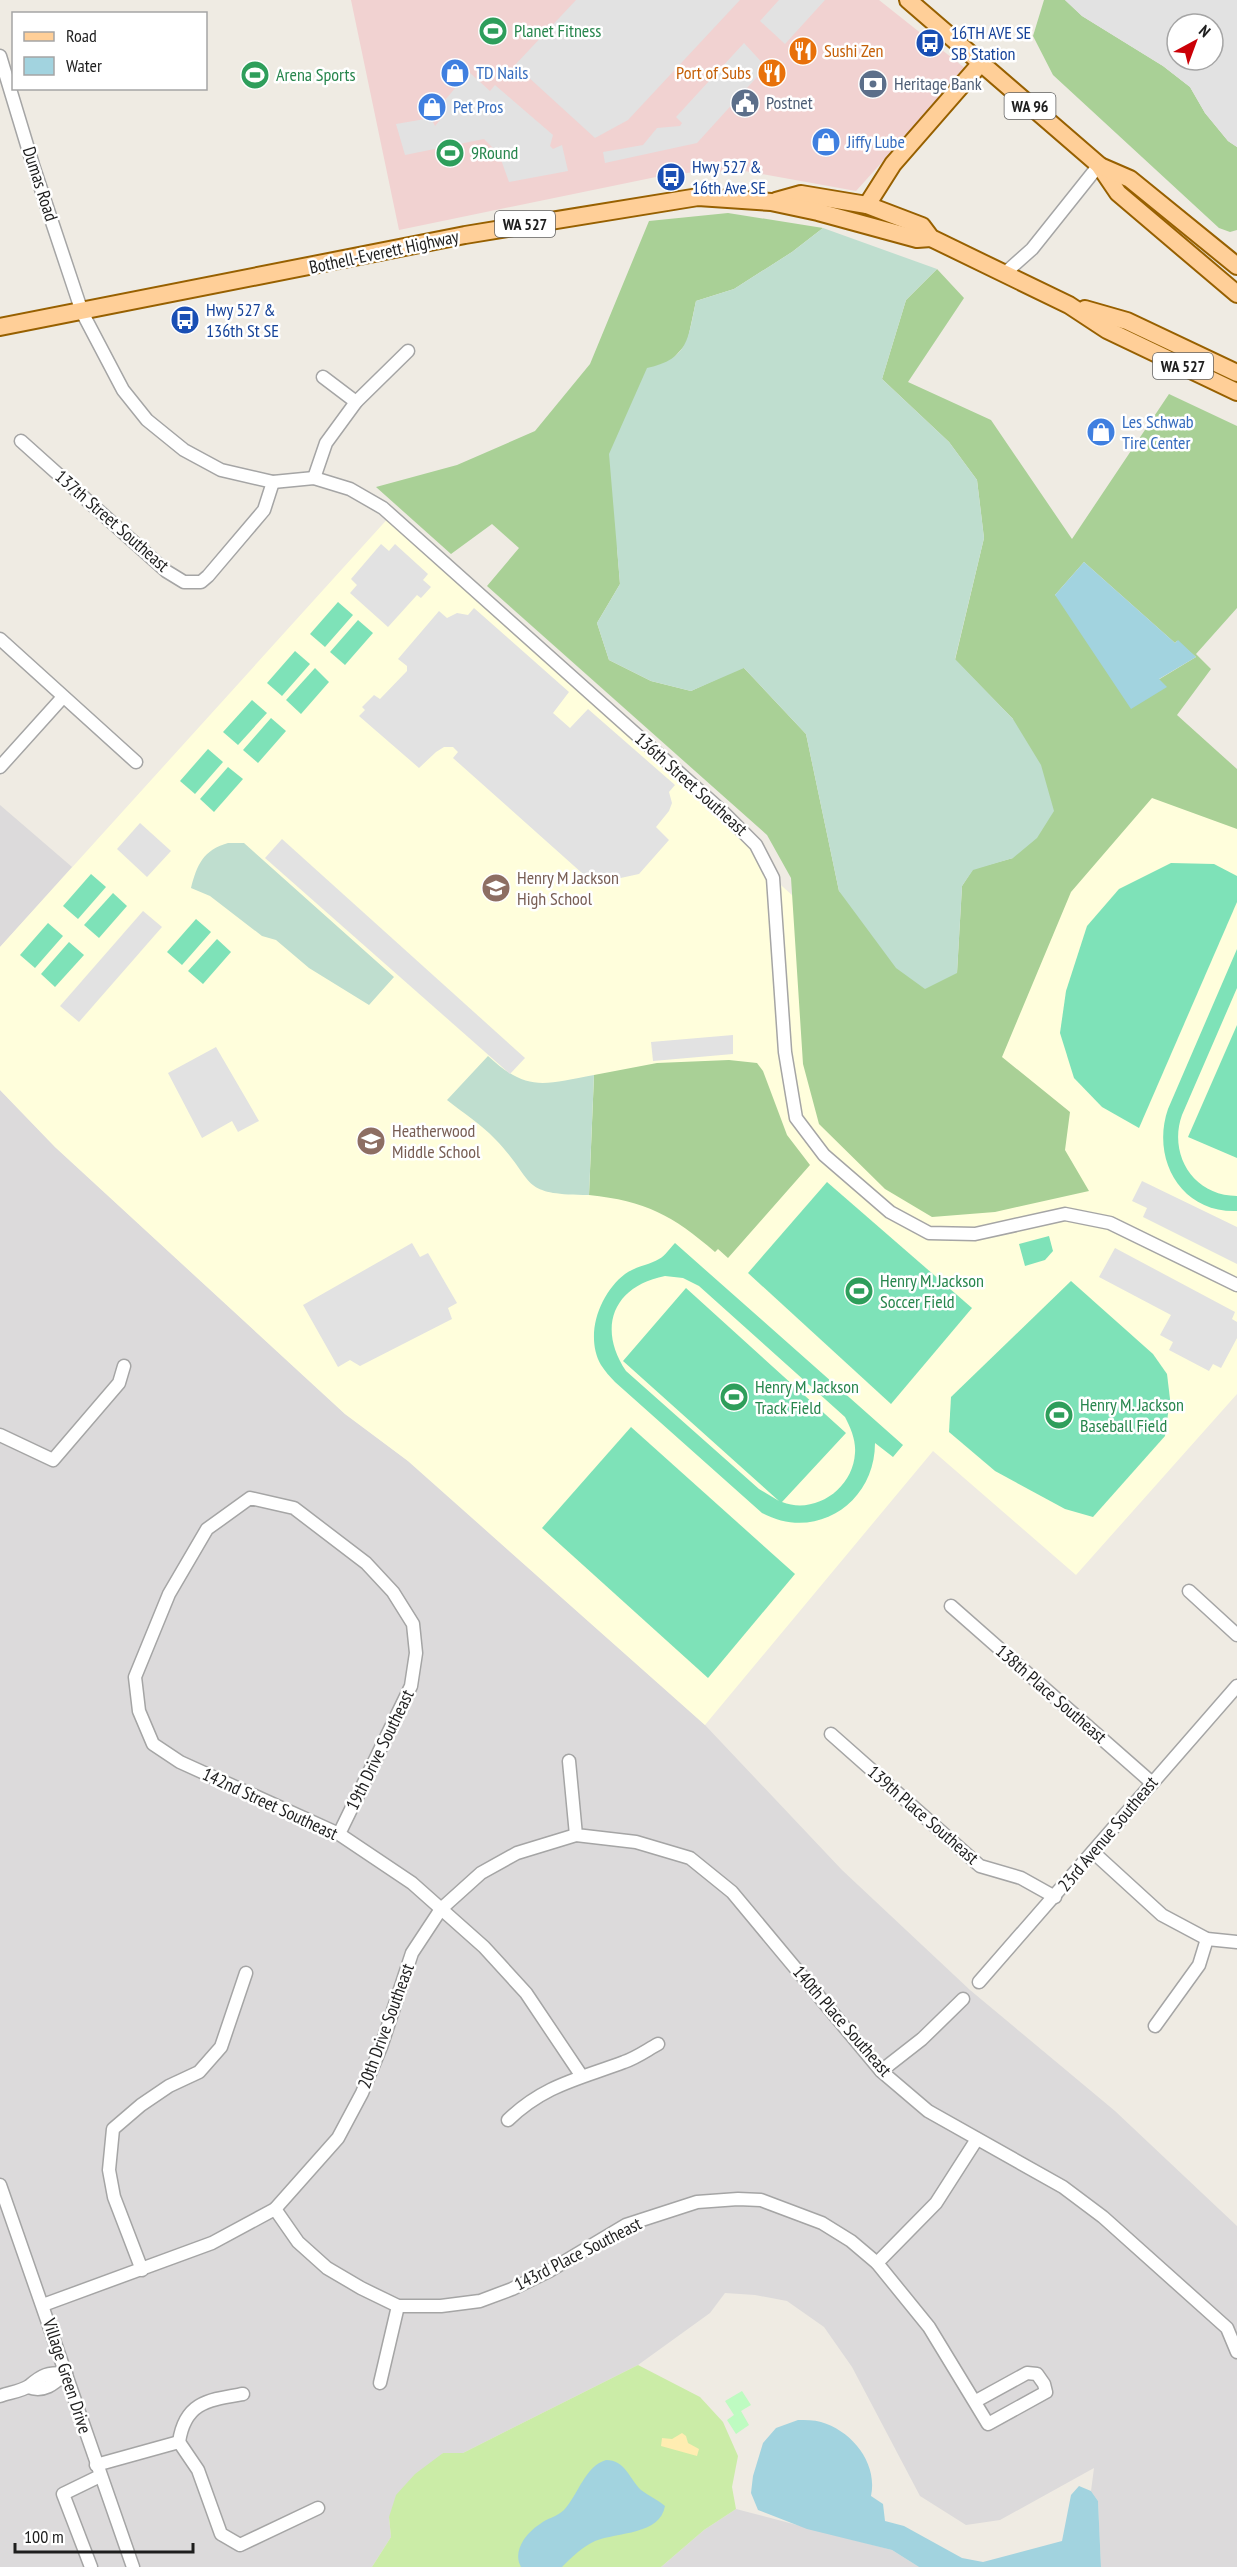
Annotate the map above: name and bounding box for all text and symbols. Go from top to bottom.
legend [12,12,207,90]
north arrow [1165,12,1225,72]
sports icon: Planet Fitness [477,15,509,47]
place label: Planet Fitness [514,19,601,42]
text: N [1195,20,1215,41]
place label: 16TH AVE SE SB Station [951,21,1031,65]
text: Road [66,24,97,47]
bus stop icon: 16TH AVE SE SB Station [914,27,946,59]
restaurant icon: Sushi Zen [787,35,819,67]
place label: Sushi Zen [824,39,884,62]
text: Water [66,54,102,77]
shop icon: TD Nails [439,57,471,89]
restaurant icon: Port of Subs [756,57,788,89]
sports icon: Arena Sports [239,59,271,91]
place label: TD Nails [476,61,528,84]
place label: Port of Subs [676,61,751,84]
place label: Arena Sports [276,63,356,86]
bank icon: Heritage Bank [857,68,889,100]
place label: Heritage Bank [894,72,982,95]
public building icon: Postnet [729,87,761,119]
shop icon: Pet Pros [416,91,448,123]
place label: Postnet [766,91,813,114]
road number: WA 96 [1004,93,1056,119]
place label: Pet Pros [453,95,503,118]
shop icon: Jiffy Lube [810,126,842,158]
place label: Jiffy Lube [846,130,905,153]
sports icon: 9Round [434,137,466,169]
place label: 9Round [471,141,518,164]
street label: Dumas Road [18,144,63,224]
place label: Hwy 527 & 16th Ave SE [692,155,766,199]
bus stop icon: Hwy 527 & 16th Ave SE [655,161,687,193]
road number: WA 527 [495,211,555,237]
street label: Bothell-Everett Highway [307,224,461,279]
place label: Hwy 527 & 136th St SE [206,298,279,342]
bus stop icon: Hwy 527 & 136th St SE [169,304,201,336]
road number: WA 527 [1153,353,1213,379]
place label: Les Schwab Tire Center [1122,410,1194,454]
shop icon: Les Schwab Tire Center [1085,416,1117,448]
street label: 137th Street Southeast [51,465,174,576]
street label: 136th Street Southeast [630,727,753,840]
place label: Henry M Jackson High School [517,866,619,910]
school or university icon: Henry M Jackson High School [480,872,512,904]
place label: Heatherwood Middle School [392,1119,481,1163]
school or university icon: Heatherwood Middle School [355,1125,387,1157]
place label: Henry M. Jackson Soccer Field [880,1269,984,1313]
sports icon: Henry M. Jackson Soccer Field [843,1275,875,1307]
place label: Henry M. Jackson Track Field [755,1375,859,1419]
sports icon: Henry M. Jackson Track Field [718,1381,750,1413]
place label: Henry M. Jackson Baseball Field [1080,1393,1184,1437]
sports icon: Henry M. Jackson Baseball Field [1043,1399,1075,1431]
street label: 138th Place Southeast [991,1639,1112,1748]
street label: 19th Drive Southeast [340,1686,419,1814]
street label: 139th Place Southeast [863,1760,984,1869]
street label: 142nd Street Southeast [199,1762,342,1845]
street label: 23rd Avenue Southeast [1053,1771,1163,1896]
street label: 20th Drive Southeast [352,1960,419,2091]
street label: 140th Place Southeast [788,1960,897,2081]
street label: 143rd Place Southeast [510,2212,645,2295]
street label: Village Green Drive [38,2314,97,2436]
scale bar [15,2516,194,2554]
text: 100 m [24,2525,64,2548]

